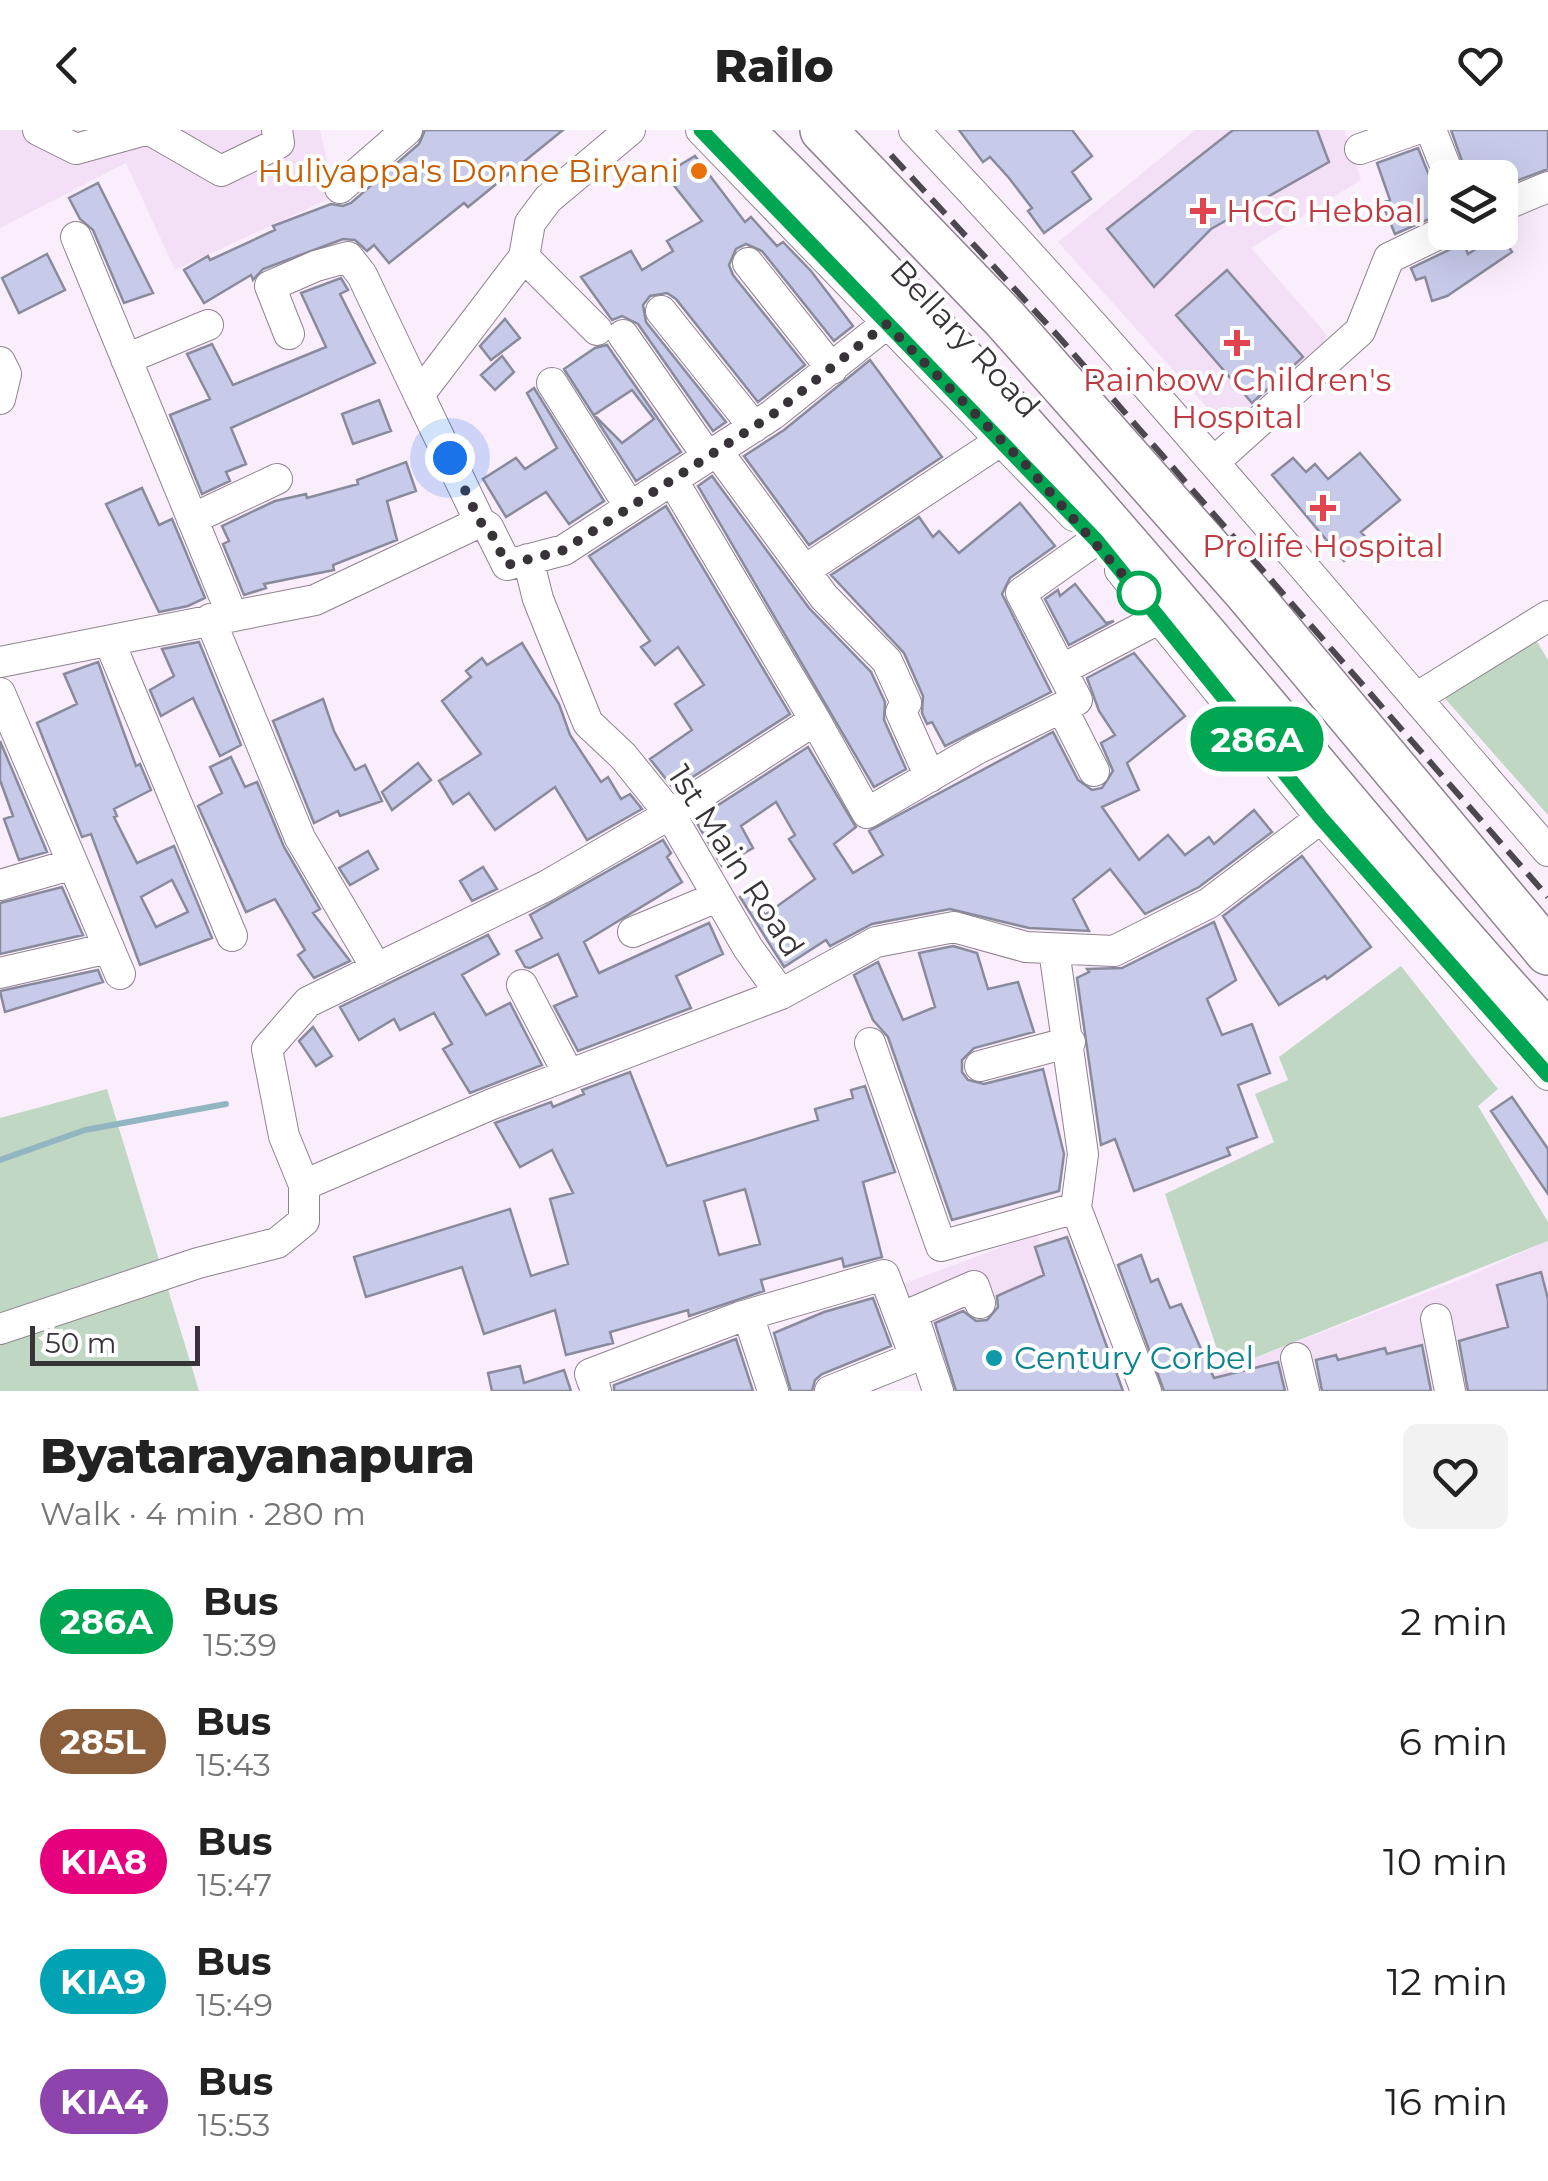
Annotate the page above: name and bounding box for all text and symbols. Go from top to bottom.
icon: back [40,38,95,93]
text: Railo [714,38,834,93]
icon: heart [1453,38,1508,93]
place label: Huliyappa's Donne Biryani [258,151,679,190]
marker: Huliyappa's Donne Biryani [688,160,710,182]
map controls [1428,160,1518,250]
button: layers [1428,160,1518,250]
place label: HCG Hebbal [1226,191,1423,230]
marker: HCG Hebbal [1190,198,1216,224]
street label: Bellary Road [882,252,1048,426]
marker: Rainbow Children's Hospital [1224,330,1250,356]
place label: Rainbow Children's Hospital [1083,360,1391,436]
your location [425,433,475,483]
marker: Prolife Hospital [1310,495,1336,521]
place label: Prolife Hospital [1202,526,1444,565]
unlabelled marker [1118,572,1160,614]
line badge: 286A [1187,706,1327,772]
text: 286A [1211,718,1303,761]
street label: 1st Main Road [660,758,813,964]
scale bar [30,1321,200,1366]
text: 50 m [45,1326,116,1360]
place label: Century Corbel [1014,1338,1254,1377]
marker: Century Corbel [983,1347,1005,1369]
button: heart [1403,1424,1508,1529]
text: Byatarayanapura [40,1427,475,1485]
text: Walk · 4 min · 280 m [40,1494,366,1533]
text: Bus [203,1578,278,1625]
text: 2 min [1400,1598,1508,1645]
text: 286A [60,1600,153,1643]
text: 15:39 [203,1625,277,1664]
text: Bus [196,1698,271,1745]
text: 6 min [1399,1718,1508,1765]
text: 285L [60,1720,146,1763]
text: 15:43 [196,1745,271,1784]
text: Bus [197,1818,272,1865]
text: 10 min [1383,1838,1508,1885]
text: KIA8 [60,1840,147,1883]
text: 15:47 [197,1865,272,1904]
text: Bus [196,1938,271,1985]
text: 12 min [1387,1958,1508,2005]
text: KIA9 [60,1960,146,2003]
text: 15:49 [196,1985,273,2024]
text: Bus [198,2058,273,2105]
text: 16 min [1385,2078,1508,2125]
text: KIA4 [60,2080,148,2123]
text: 15:53 [198,2105,270,2144]

